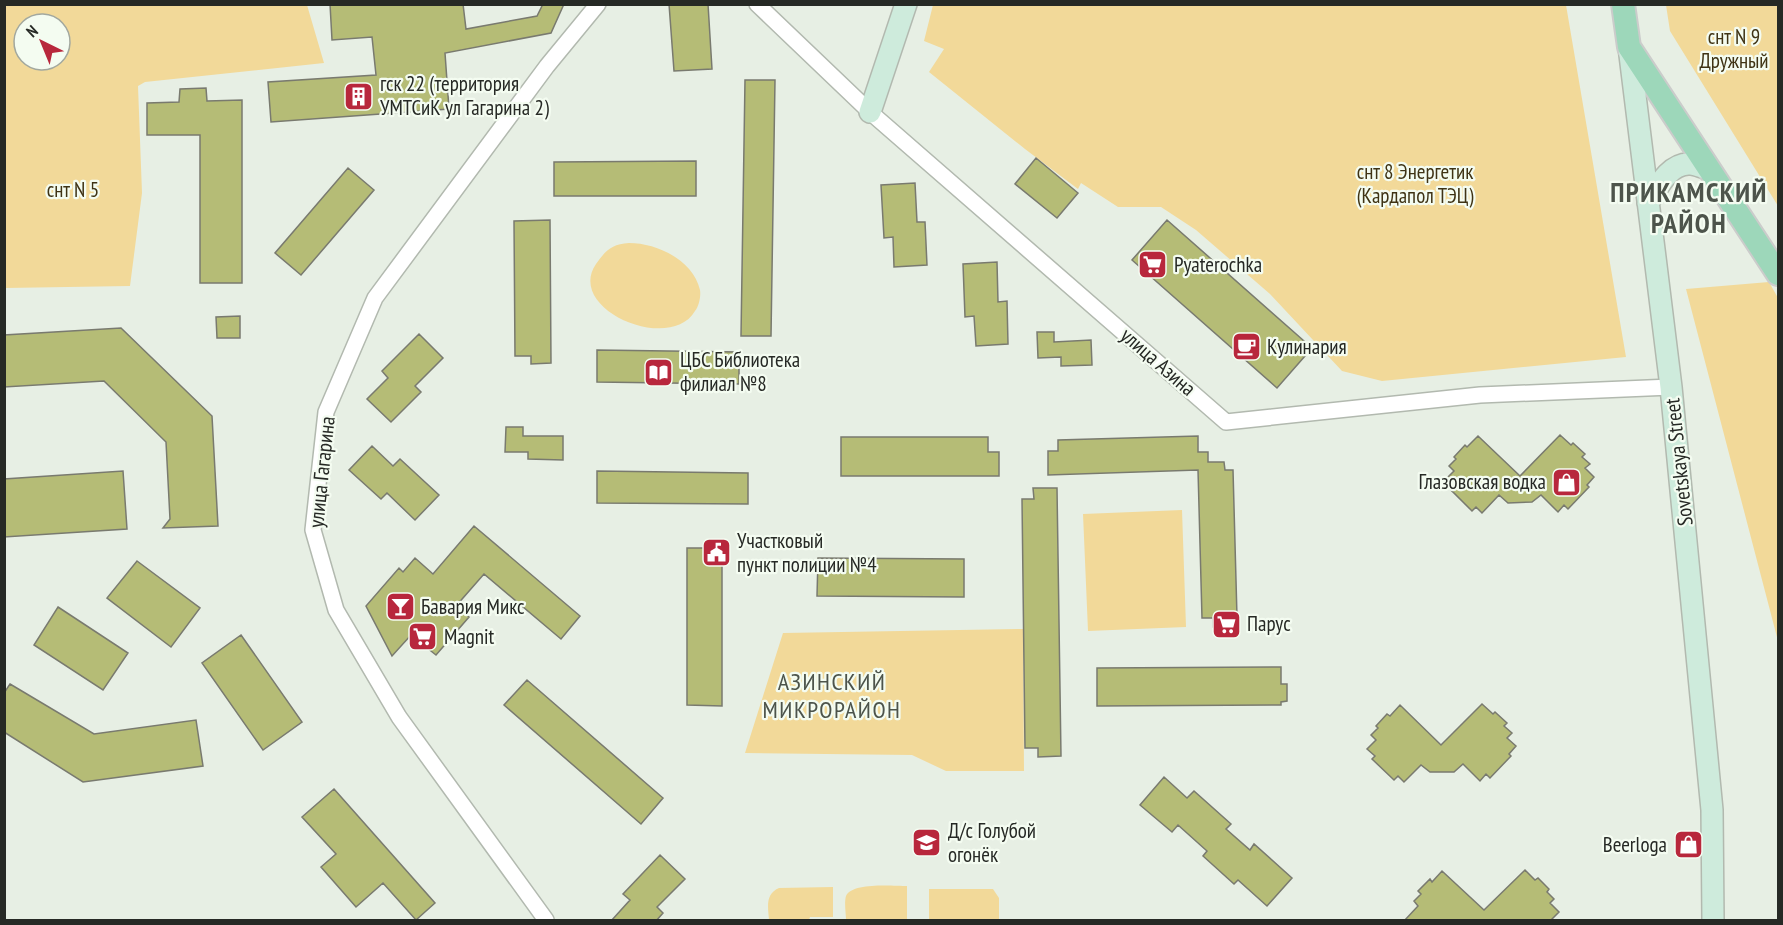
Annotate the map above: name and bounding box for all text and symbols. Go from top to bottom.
north arrow [12,12,72,72]
text: N [22,21,42,41]
park label: снт N 9 Дружный [1699,23,1769,74]
place label: гск 22 (территория УМТСиК ул Гагарина 2) [380,70,549,121]
building icon: гск 22 (территория УМТСиК ул Гагарина 2) [343,80,375,112]
park label: снт 8 Энергетик (Кардапол ТЭЦ) [1357,158,1473,209]
district label: ПРИКАМСКИЙ РАЙОН [1610,175,1768,240]
park label: снт N 5 [47,176,99,203]
supermarket icon: Pyaterochka [1137,249,1169,281]
place label: Pyaterochka [1174,251,1262,278]
street label: улица Азина [1115,322,1202,402]
cafe icon: Кулинария [1230,331,1262,363]
place label: Кулинария [1267,333,1347,360]
place label: ЦБС Библиотека филиал №8 [680,346,800,397]
library icon: ЦБС Библиотека филиал №8 [643,356,675,388]
street label: Sovetskaya Street [1658,397,1699,527]
street label: улица Гагарина [302,415,341,529]
shop icon: Глазовская водка [1551,466,1583,498]
place label: Глазовская водка [1419,468,1546,495]
place label: Участковый пункт полиции №4 [737,527,877,578]
public building icon: Участковый пункт полиции №4 [700,537,732,569]
bar icon: Бавария Микс [384,591,416,623]
place label: Бавария Микс [421,593,525,620]
supermarket icon: Парус [1210,608,1242,640]
place label: Парус [1247,610,1291,637]
supermarket icon: Magnit [407,621,439,653]
place label: Magnit [444,623,495,650]
district label: АЗИНСКИЙ МИКРОРАЙОН [763,666,901,725]
place label: Д/с Голубой огонёк [948,817,1036,868]
school or university icon: Д/с Голубой огонёк [911,827,943,859]
shop icon: Beerloga [1672,829,1704,861]
place label: Beerloga [1603,831,1667,858]

